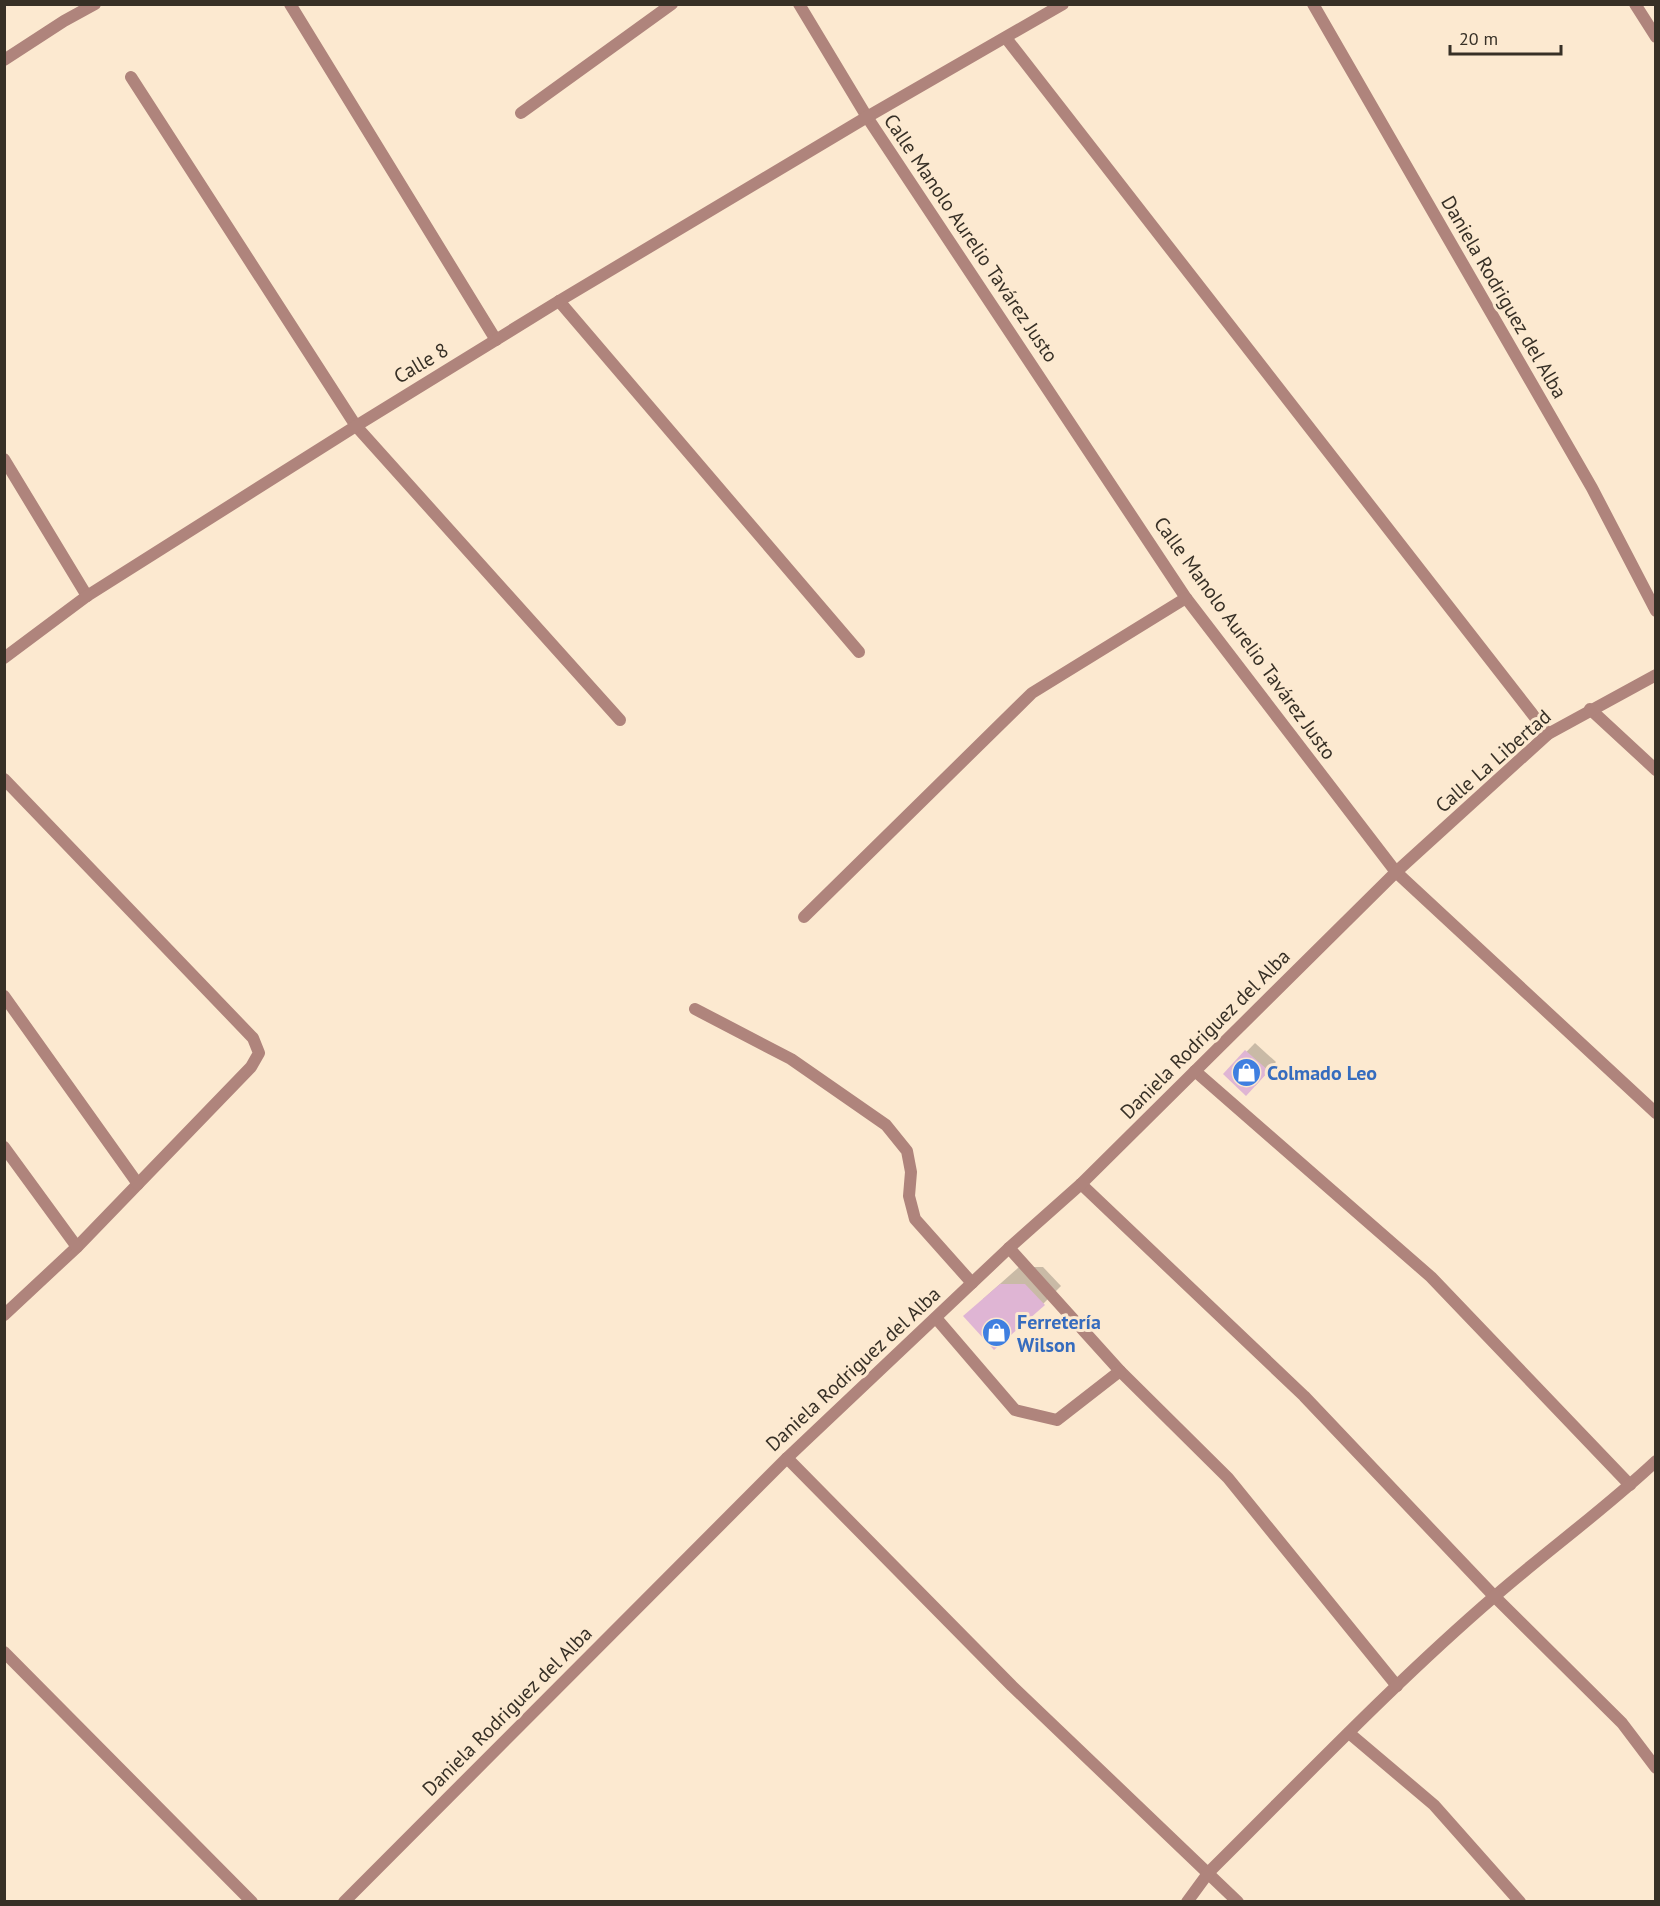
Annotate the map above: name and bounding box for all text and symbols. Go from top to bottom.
scale bar [1450,18,1561,56]
text: 20 m [1459,27,1498,50]
street label: Calle Manolo Aurelio Tavárez Justo [878,109,1064,367]
street label: Daniela Rodriguez del Alba [1435,191,1573,403]
street label: Calle 8 [389,337,453,389]
street label: Calle Manolo Aurelio Tavárez Justo [1148,511,1342,765]
street label: Calle La Libertad [1430,704,1556,818]
street label: Daniela Rodriguez del Alba [1114,943,1296,1125]
shop icon: Colmado Leo [1230,1057,1262,1089]
place label: Colmado Leo [1267,1060,1377,1086]
street label: Daniela Rodriguez del Alba [760,1281,946,1457]
place label: Ferretería Wilson [1017,1309,1101,1358]
shop icon: Ferretería Wilson [980,1317,1012,1349]
street label: Daniela Rodriguez del Alba [416,1620,598,1802]

